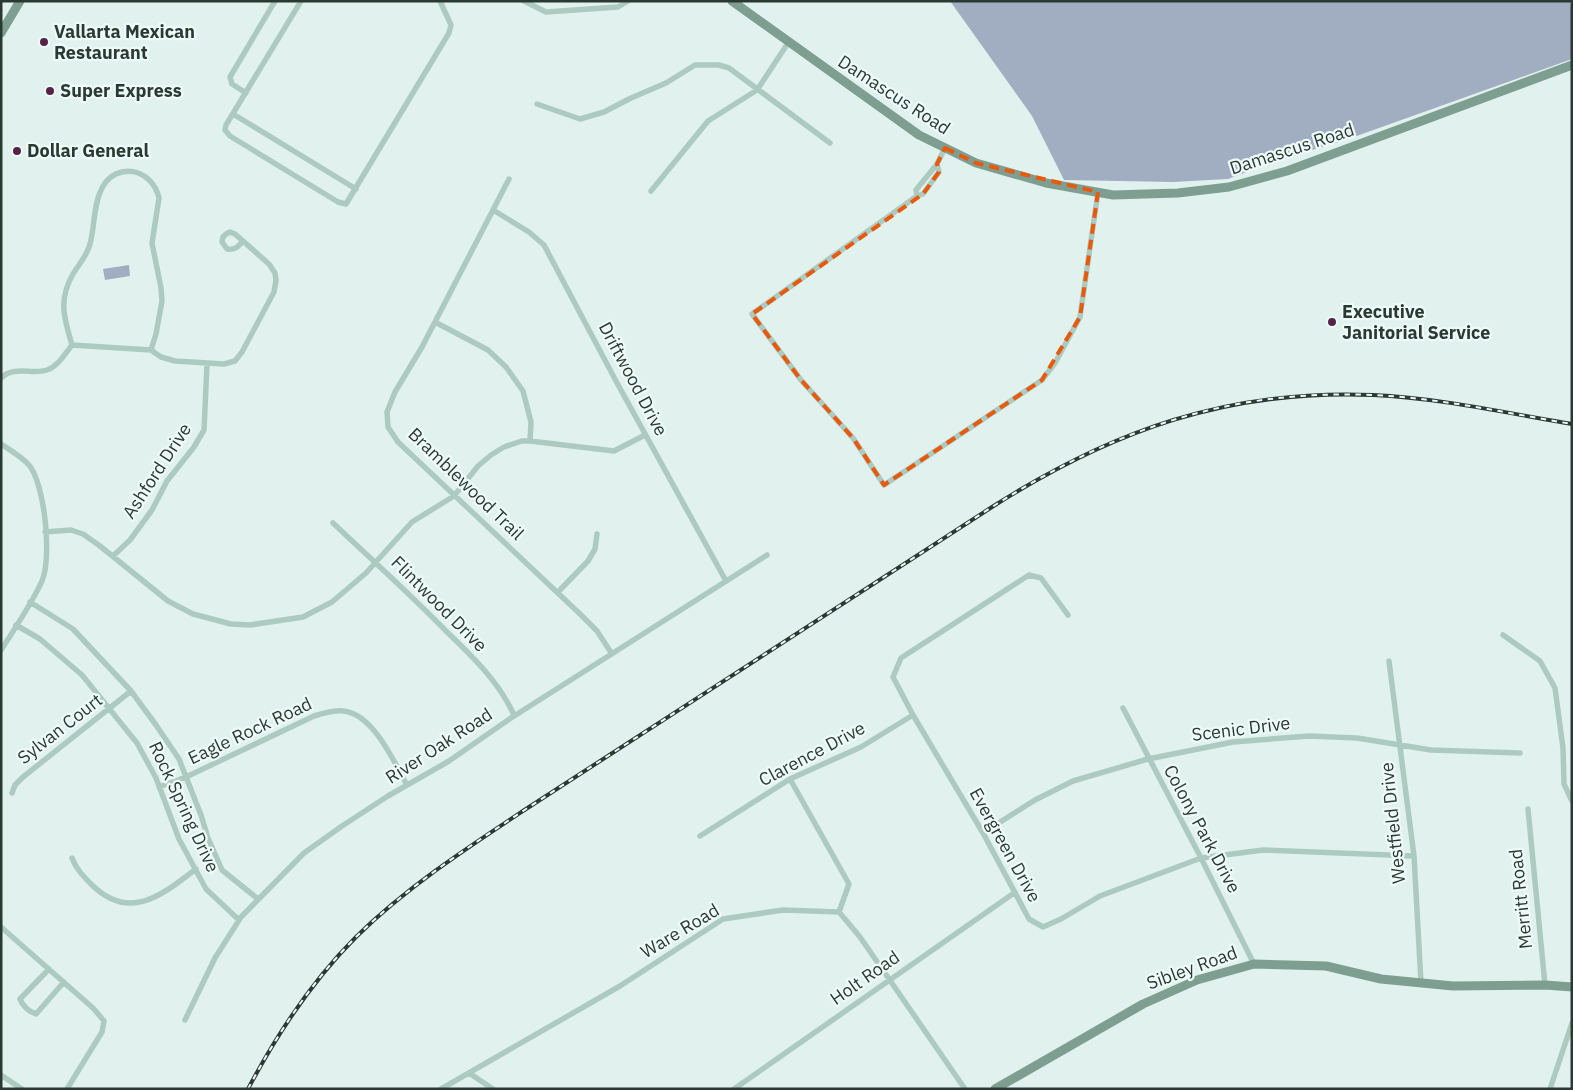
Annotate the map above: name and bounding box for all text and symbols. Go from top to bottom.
place label: Vallarta Mexican Restaurant [54,20,195,64]
marker: Vallarta Mexican Restaurant [38,36,50,48]
street label: Damascus Road [834,50,955,139]
place label: Super Express [60,79,182,102]
marker: Super Express [44,85,56,97]
street label: Damascus Road [1227,118,1357,179]
place label: Dollar General [27,139,149,162]
marker: Dollar General [11,145,23,157]
place label: Executive Janitorial Service [1342,300,1490,344]
marker: Executive Janitorial Service [1326,316,1338,328]
street label: Driftwood Drive [594,318,673,440]
street label: Ashford Drive [117,419,196,523]
street label: Bramblewood Trail [404,422,529,545]
street label: Flintwood Drive [387,551,492,657]
street label: Sylvan Court [13,688,107,769]
street label: Eagle Rock Road [184,692,315,769]
street label: River Oak Road [381,702,497,789]
street label: Scenic Drive [1190,711,1292,746]
street label: Clarence Drive [755,716,869,791]
street label: Rock Spring Drive [144,738,225,876]
street label: Colony Park Drive [1159,761,1246,897]
street label: Westfield Drive [1375,761,1410,885]
street label: Evergreen Drive [965,784,1046,906]
street label: Merritt Road [1504,848,1537,950]
street label: Ware Road [636,898,723,963]
street label: Sibley Road [1143,941,1240,995]
street label: Holt Road [826,945,904,1010]

